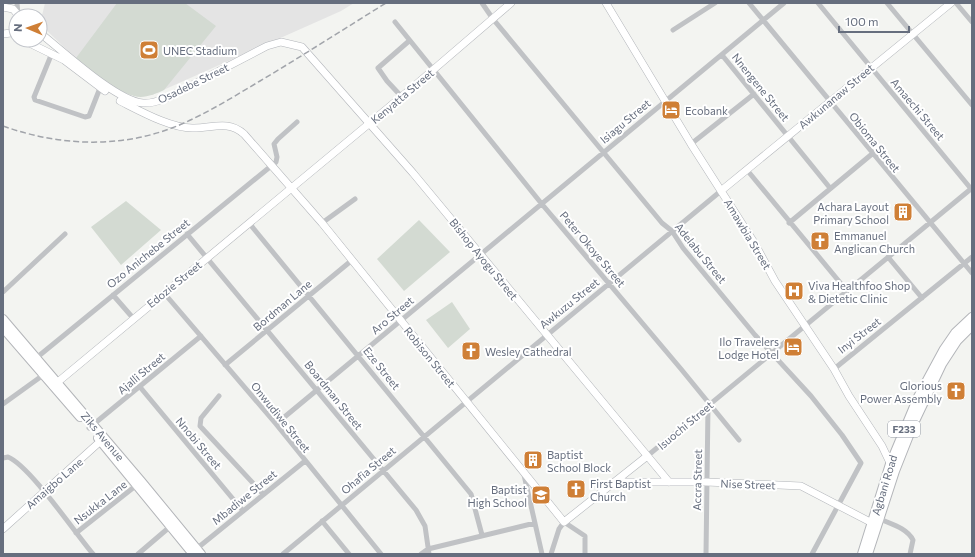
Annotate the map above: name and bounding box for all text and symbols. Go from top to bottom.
north arrow [8,8,48,48]
scale bar [839,8,909,34]
text: 100 m [845,14,879,28]
text: N [11,23,24,32]
sports icon: UNEC Stadium [138,39,160,61]
place label: UNEC Stadium [163,44,237,57]
street label: Nnengene Street [730,50,793,124]
street label: Osadebe Street [155,60,231,106]
street label: Awkunanaw Street [796,60,877,131]
street label: Kenyatta Street [368,66,437,126]
street label: Amaechi Street [888,76,948,143]
street label: Isiagu Street [597,96,653,146]
hotel icon: Ecobank [660,99,682,121]
place label: Ecobank [685,104,728,117]
street label: Obioma Street [847,109,903,175]
street label: Amawbia Street [722,196,774,272]
place label: Achara Layout Primary School [813,200,889,226]
building icon: Achara Layout Primary School [892,201,914,223]
street label: Peter Okoye Street [558,209,629,290]
street label: Ozo Anichebe Street [104,215,192,290]
street label: Bishop Ayogu Street [447,216,521,303]
street label: Adelabu Street [673,220,730,286]
place label: Emmanuel Anglican Church [834,229,915,255]
church icon: Emmanuel Anglican Church [809,230,831,252]
street label: Edozie Street [144,258,204,310]
street label: Awkuzu Street [537,275,602,331]
street label: Bordman Lane [250,277,314,333]
place label: Viva Healthfoo Shop & Dietetic Clinic [808,279,910,305]
hospital icon: Viva Healthfoo Shop & Dietetic Clinic [783,280,805,302]
street label: Aro Street [368,293,416,337]
street label: Inyi Street [835,314,883,356]
street label: Robison Street [402,324,459,390]
place label: Ilo Travelers Lodge Hotel [718,335,779,361]
hotel icon: Ilo Travelers Lodge Hotel [782,336,804,358]
church icon: Wesley Cathedral [460,340,482,362]
street label: Eze Street [361,344,403,392]
place label: Wesley Cathedral [485,345,572,358]
street label: Ajalli Street [115,349,168,397]
street label: Boardman Street [302,358,366,432]
street label: Onwudiwe Street [249,379,314,455]
place label: Glorious Power Assembly [860,379,942,405]
church icon: Glorious Power Assembly [945,380,967,402]
street label: Isuochi Street [655,398,716,452]
street label: Ziks Avenue [79,409,127,463]
street label: Nnobi Street [174,414,225,472]
road number: F233 [888,421,920,437]
street label: Ohafia Street [338,443,398,497]
place label: Baptist School Block [547,448,611,474]
building icon: Baptist School Block [522,449,544,471]
street label: Accra Street [690,449,704,511]
street label: Agbani Road [869,453,899,517]
street label: Amaigbo Lane [23,455,85,511]
street label: Mbadiwe Street [209,467,279,527]
street label: Nsukka Lane [71,477,129,527]
place label: First Baptist Church [590,477,652,503]
street label: Nise Street [720,477,776,491]
church icon: First Baptist Church [565,478,587,500]
place label: Baptist High School [467,483,527,509]
school or university icon: Baptist High School [530,484,552,506]

